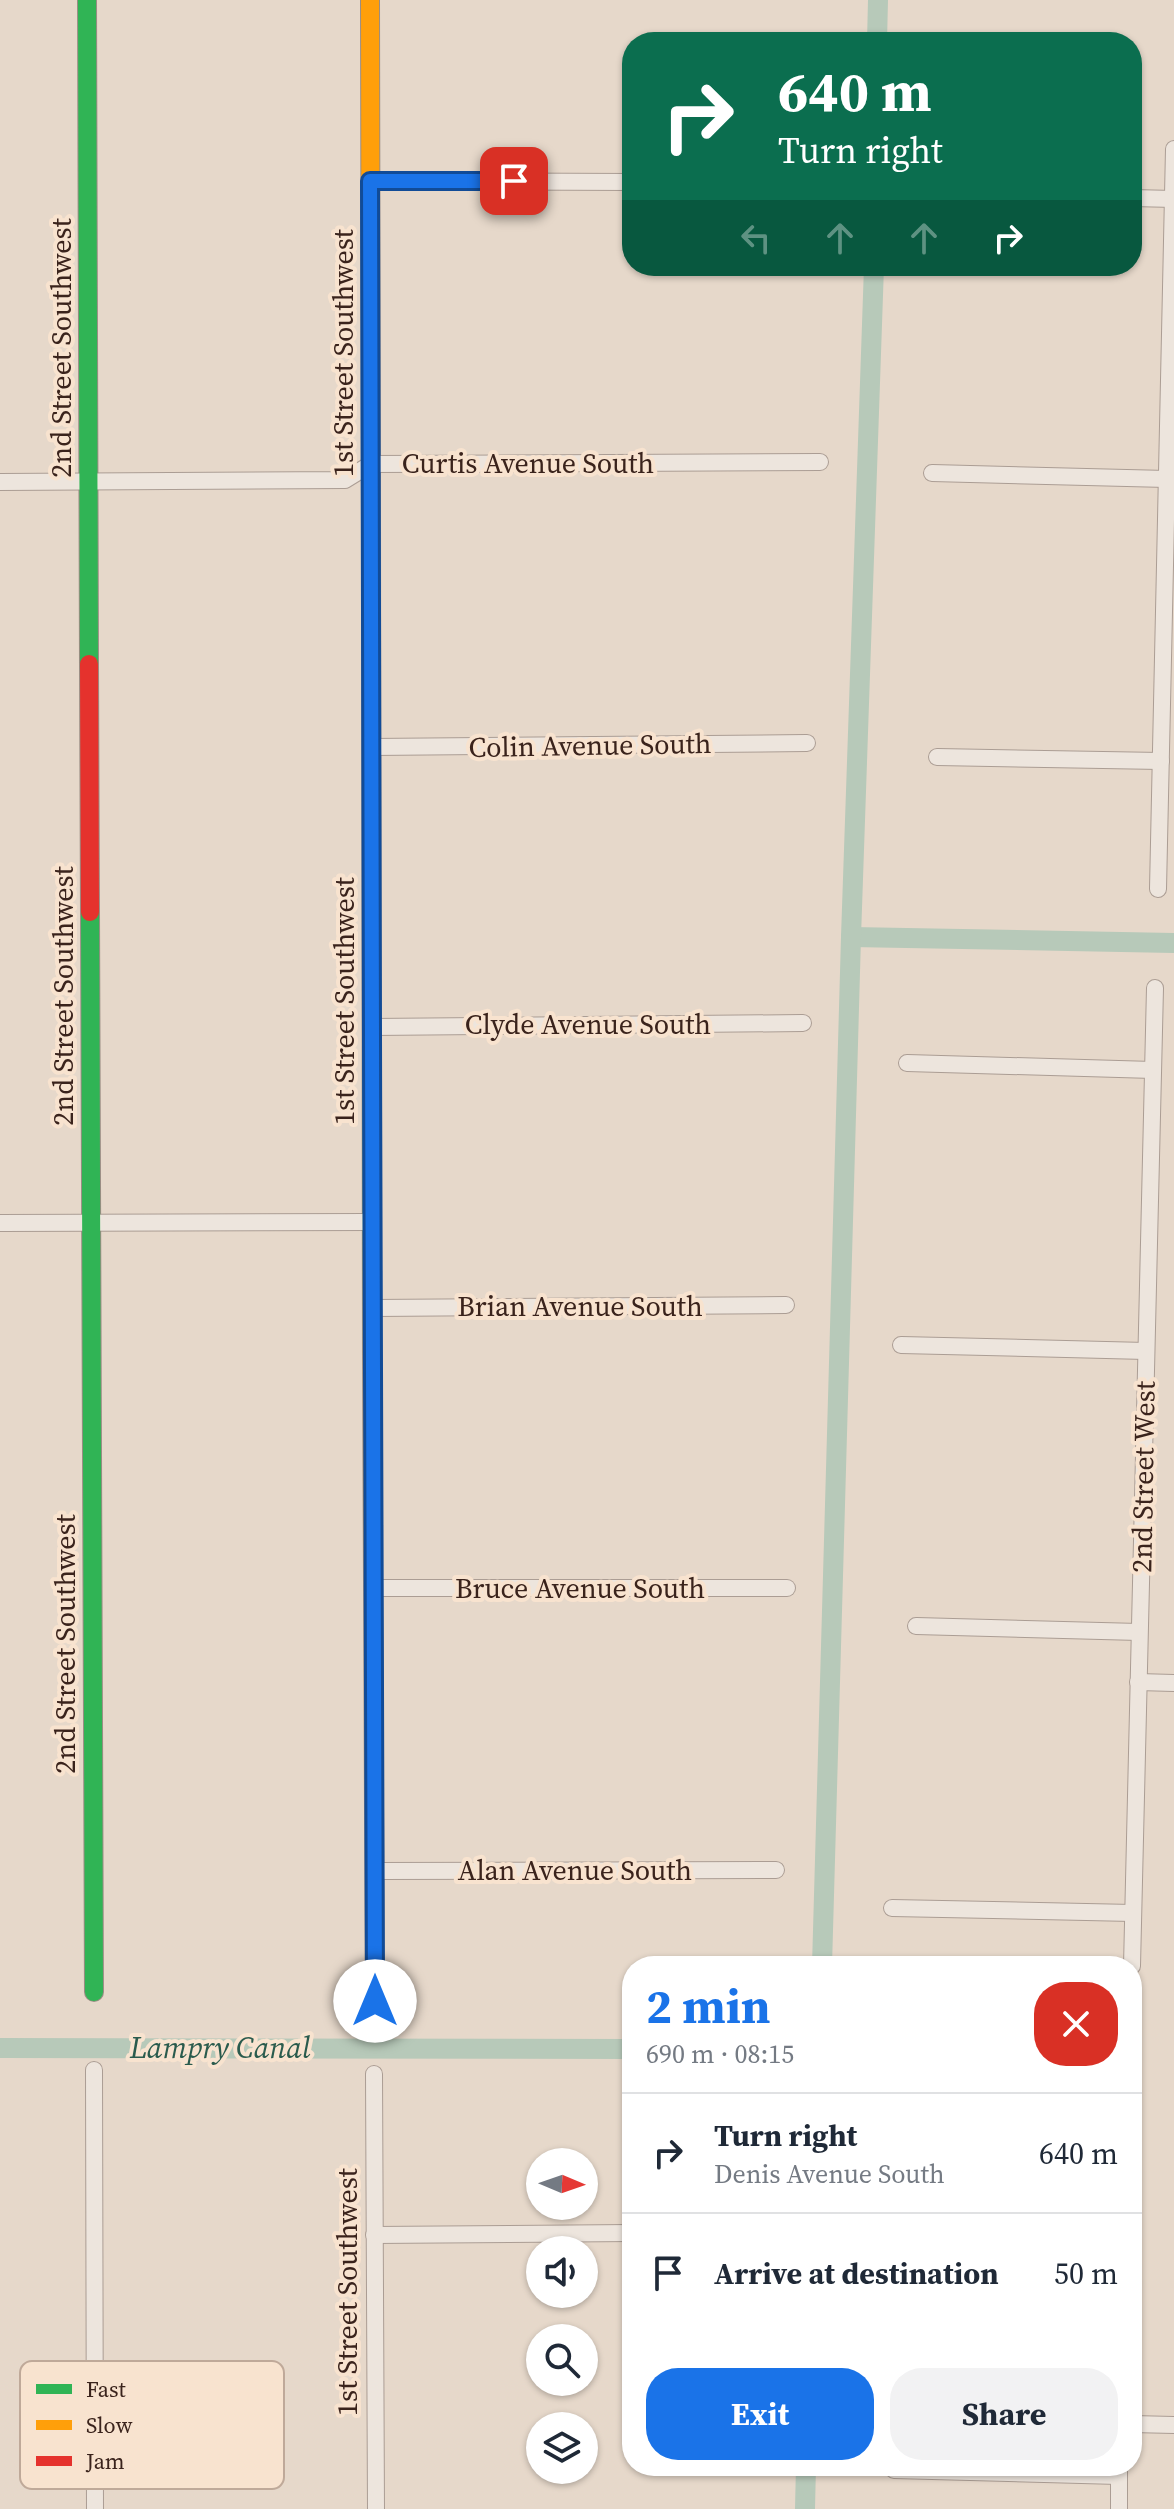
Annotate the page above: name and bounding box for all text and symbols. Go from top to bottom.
text: 640 m [778,53,932,130]
icon: right [646,64,750,168]
text: Turn right [778,126,943,175]
pin [480,147,548,215]
icon: arrive [492,159,536,203]
icon: left [734,216,778,260]
icon: ahead [818,216,862,260]
icon: ahead [902,216,946,260]
icon: right [986,216,1030,260]
street label: 2nd Street Southwest [42,217,80,478]
street label: 1st Street Southwest [324,228,362,477]
street label: Curtis Avenue South [402,444,654,482]
street label: Colin Avenue South [468,724,712,766]
street label: 2nd Street Southwest [44,865,82,1126]
street label: 1st Street Southwest [325,876,363,1125]
street label: Clyde Avenue South [465,1005,711,1043]
street label: Brian Avenue South [457,1287,703,1325]
street label: 2nd Street West [1122,1380,1164,1573]
street label: 2nd Street Southwest [46,1513,84,1774]
street label: Bruce Avenue South [455,1569,705,1607]
street label: Alan Avenue South [458,1851,692,1889]
position arrow [333,1959,417,2043]
text: 2 min [646,1973,771,2039]
button: close [1034,1982,1118,2066]
water label: Lampry Canal [129,2027,311,2068]
text: 690 m · 08:15 [646,2036,794,2072]
text: Turn right [714,2115,857,2156]
icon: right [646,2131,690,2175]
text: 640 m [1039,2133,1118,2174]
north arrow [526,2148,598,2220]
map controls [526,2148,598,2484]
text: Denis Avenue South [714,2156,945,2192]
street label: 1st Street Southwest [328,2167,366,2416]
button: sound [526,2236,598,2308]
icon: arrive [646,2251,690,2295]
text: Arrive at destination [714,2253,999,2294]
text: 50 m [1054,2253,1118,2294]
button: search [526,2324,598,2396]
legend [20,2361,284,2489]
button: Exit [646,2368,874,2460]
button: Share [890,2368,1118,2460]
text: Fast [86,2374,127,2404]
text: Slow [86,2410,133,2440]
button: layers [526,2412,598,2484]
text: Jam [85,2446,125,2476]

